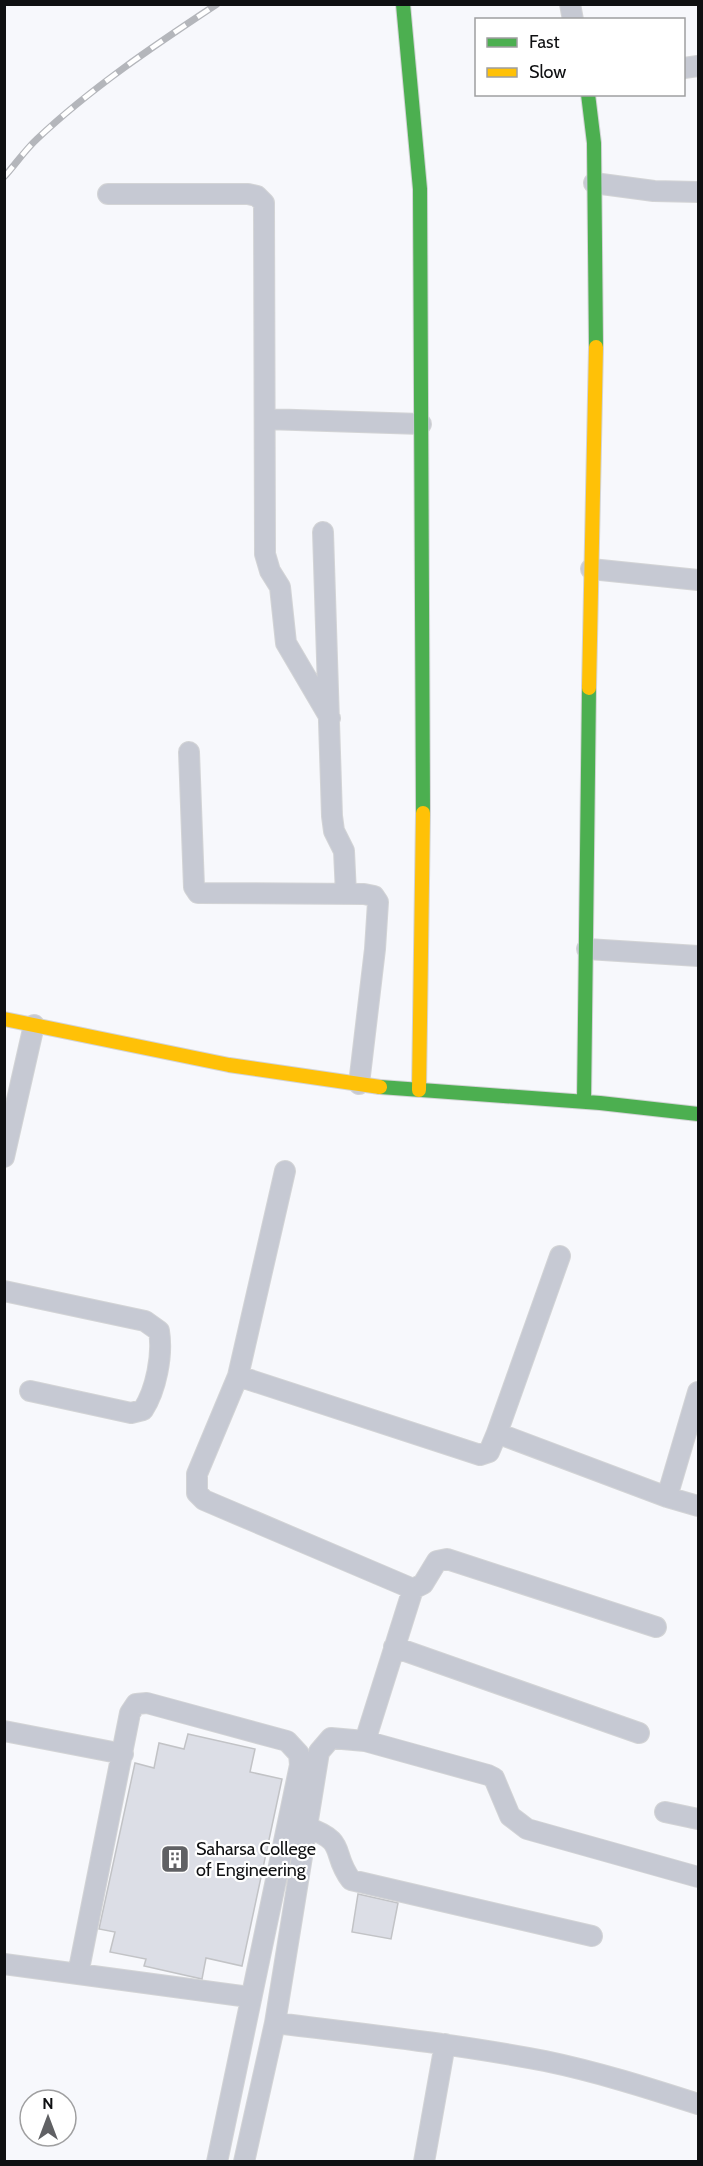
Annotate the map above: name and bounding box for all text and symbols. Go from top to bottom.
legend [475,18,685,96]
text: Fast [529,31,560,53]
text: Slow [529,61,566,83]
place label: Saharsa College of Engineering [196,1838,316,1881]
building icon: Saharsa College of Engineering [159,1843,191,1875]
north arrow [18,2088,78,2148]
text: N [42,2094,54,2113]

